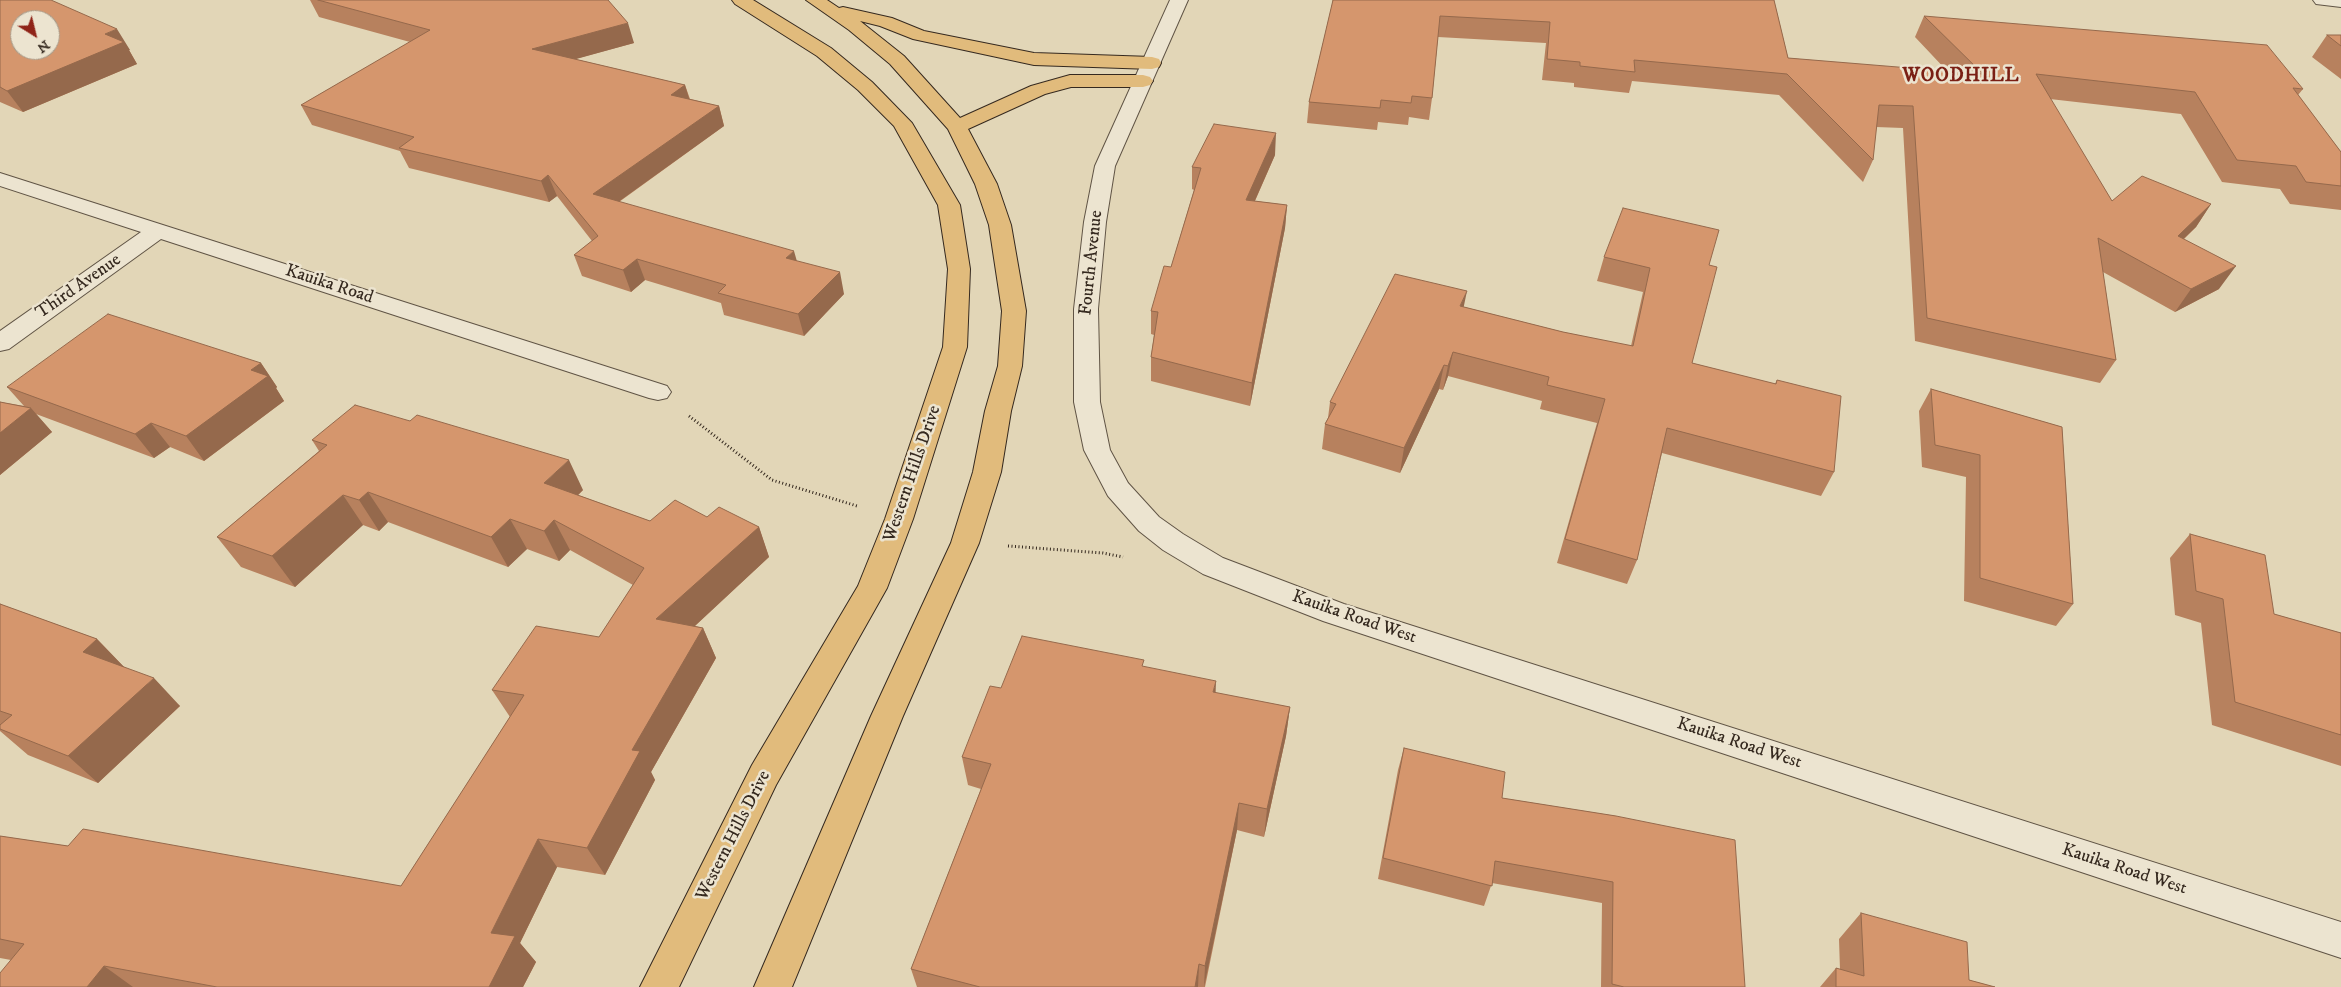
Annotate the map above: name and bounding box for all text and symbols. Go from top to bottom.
north arrow [10,10,60,60]
text: N [33,36,53,57]
district label: WOODHILL [1902,66,2020,88]
street label: Fourth Avenue [1076,209,1108,317]
street label: Third Avenue [32,250,126,324]
street label: Kauika Road [282,261,376,309]
street label: Western Hills Drive [880,403,946,545]
street label: Kauika Road West [1289,587,1419,649]
street label: Kauika Road West [1674,714,1804,774]
street label: Western Hills Drive [692,767,776,905]
street label: Kauika Road West [2059,840,2189,900]

